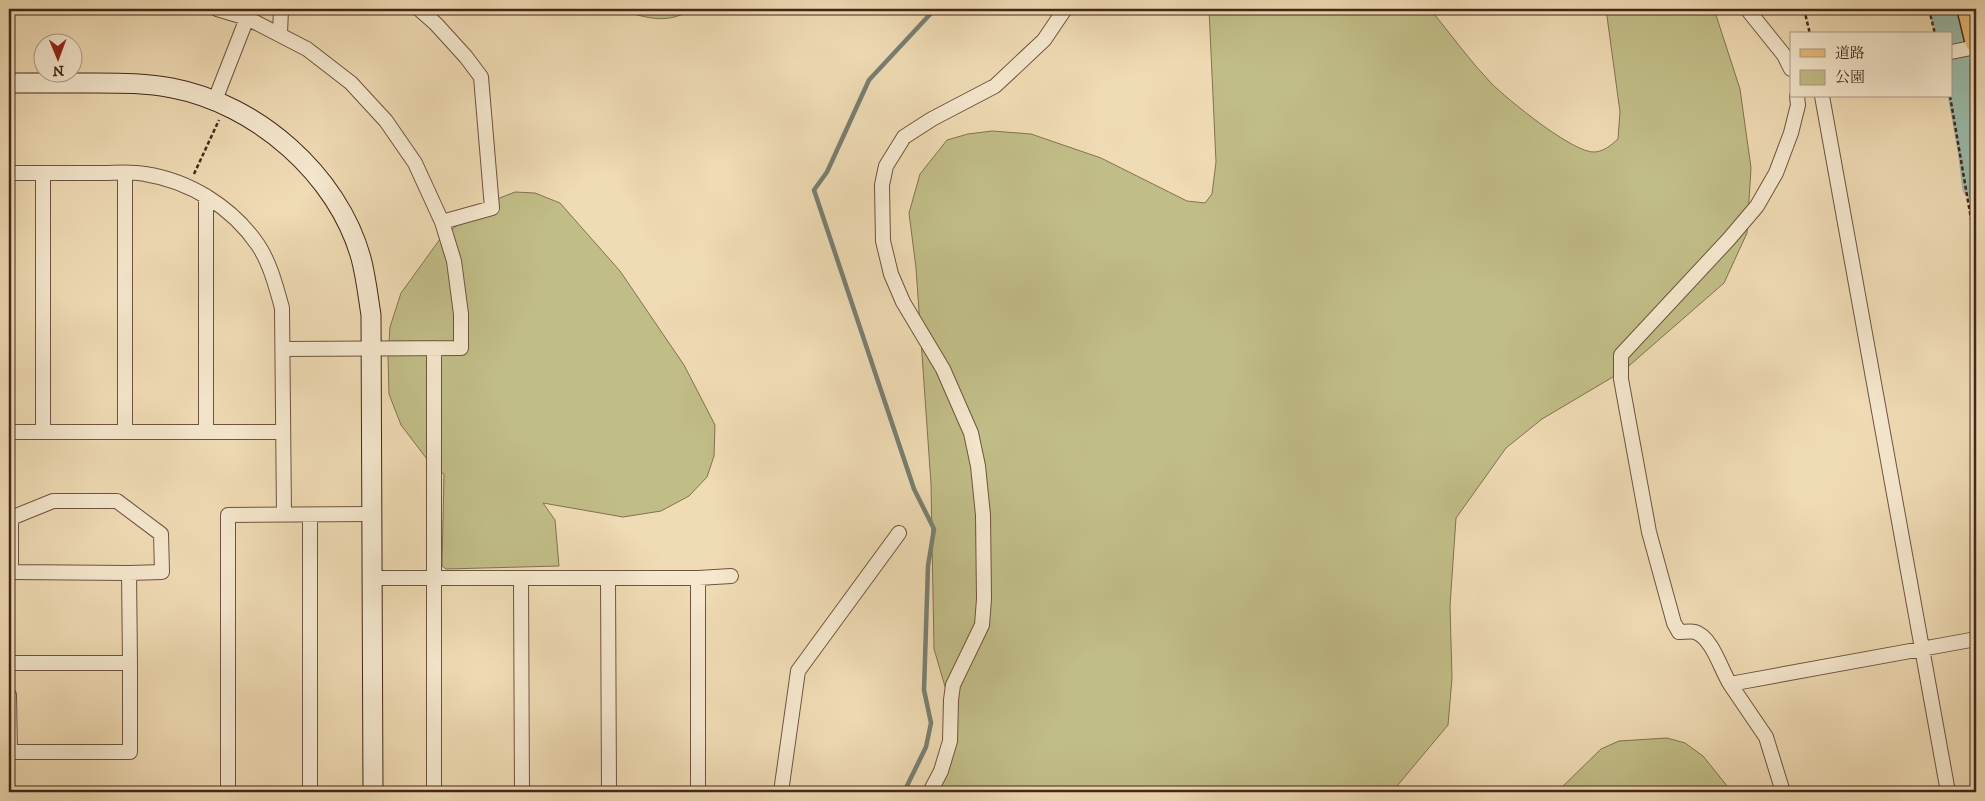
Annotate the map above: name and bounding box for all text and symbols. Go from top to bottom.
north arrow [32,32,82,82]
legend [1790,32,1952,98]
text: 道路 [1835,44,1865,63]
text: N [52,61,64,79]
text: 公園 [1835,68,1865,87]

